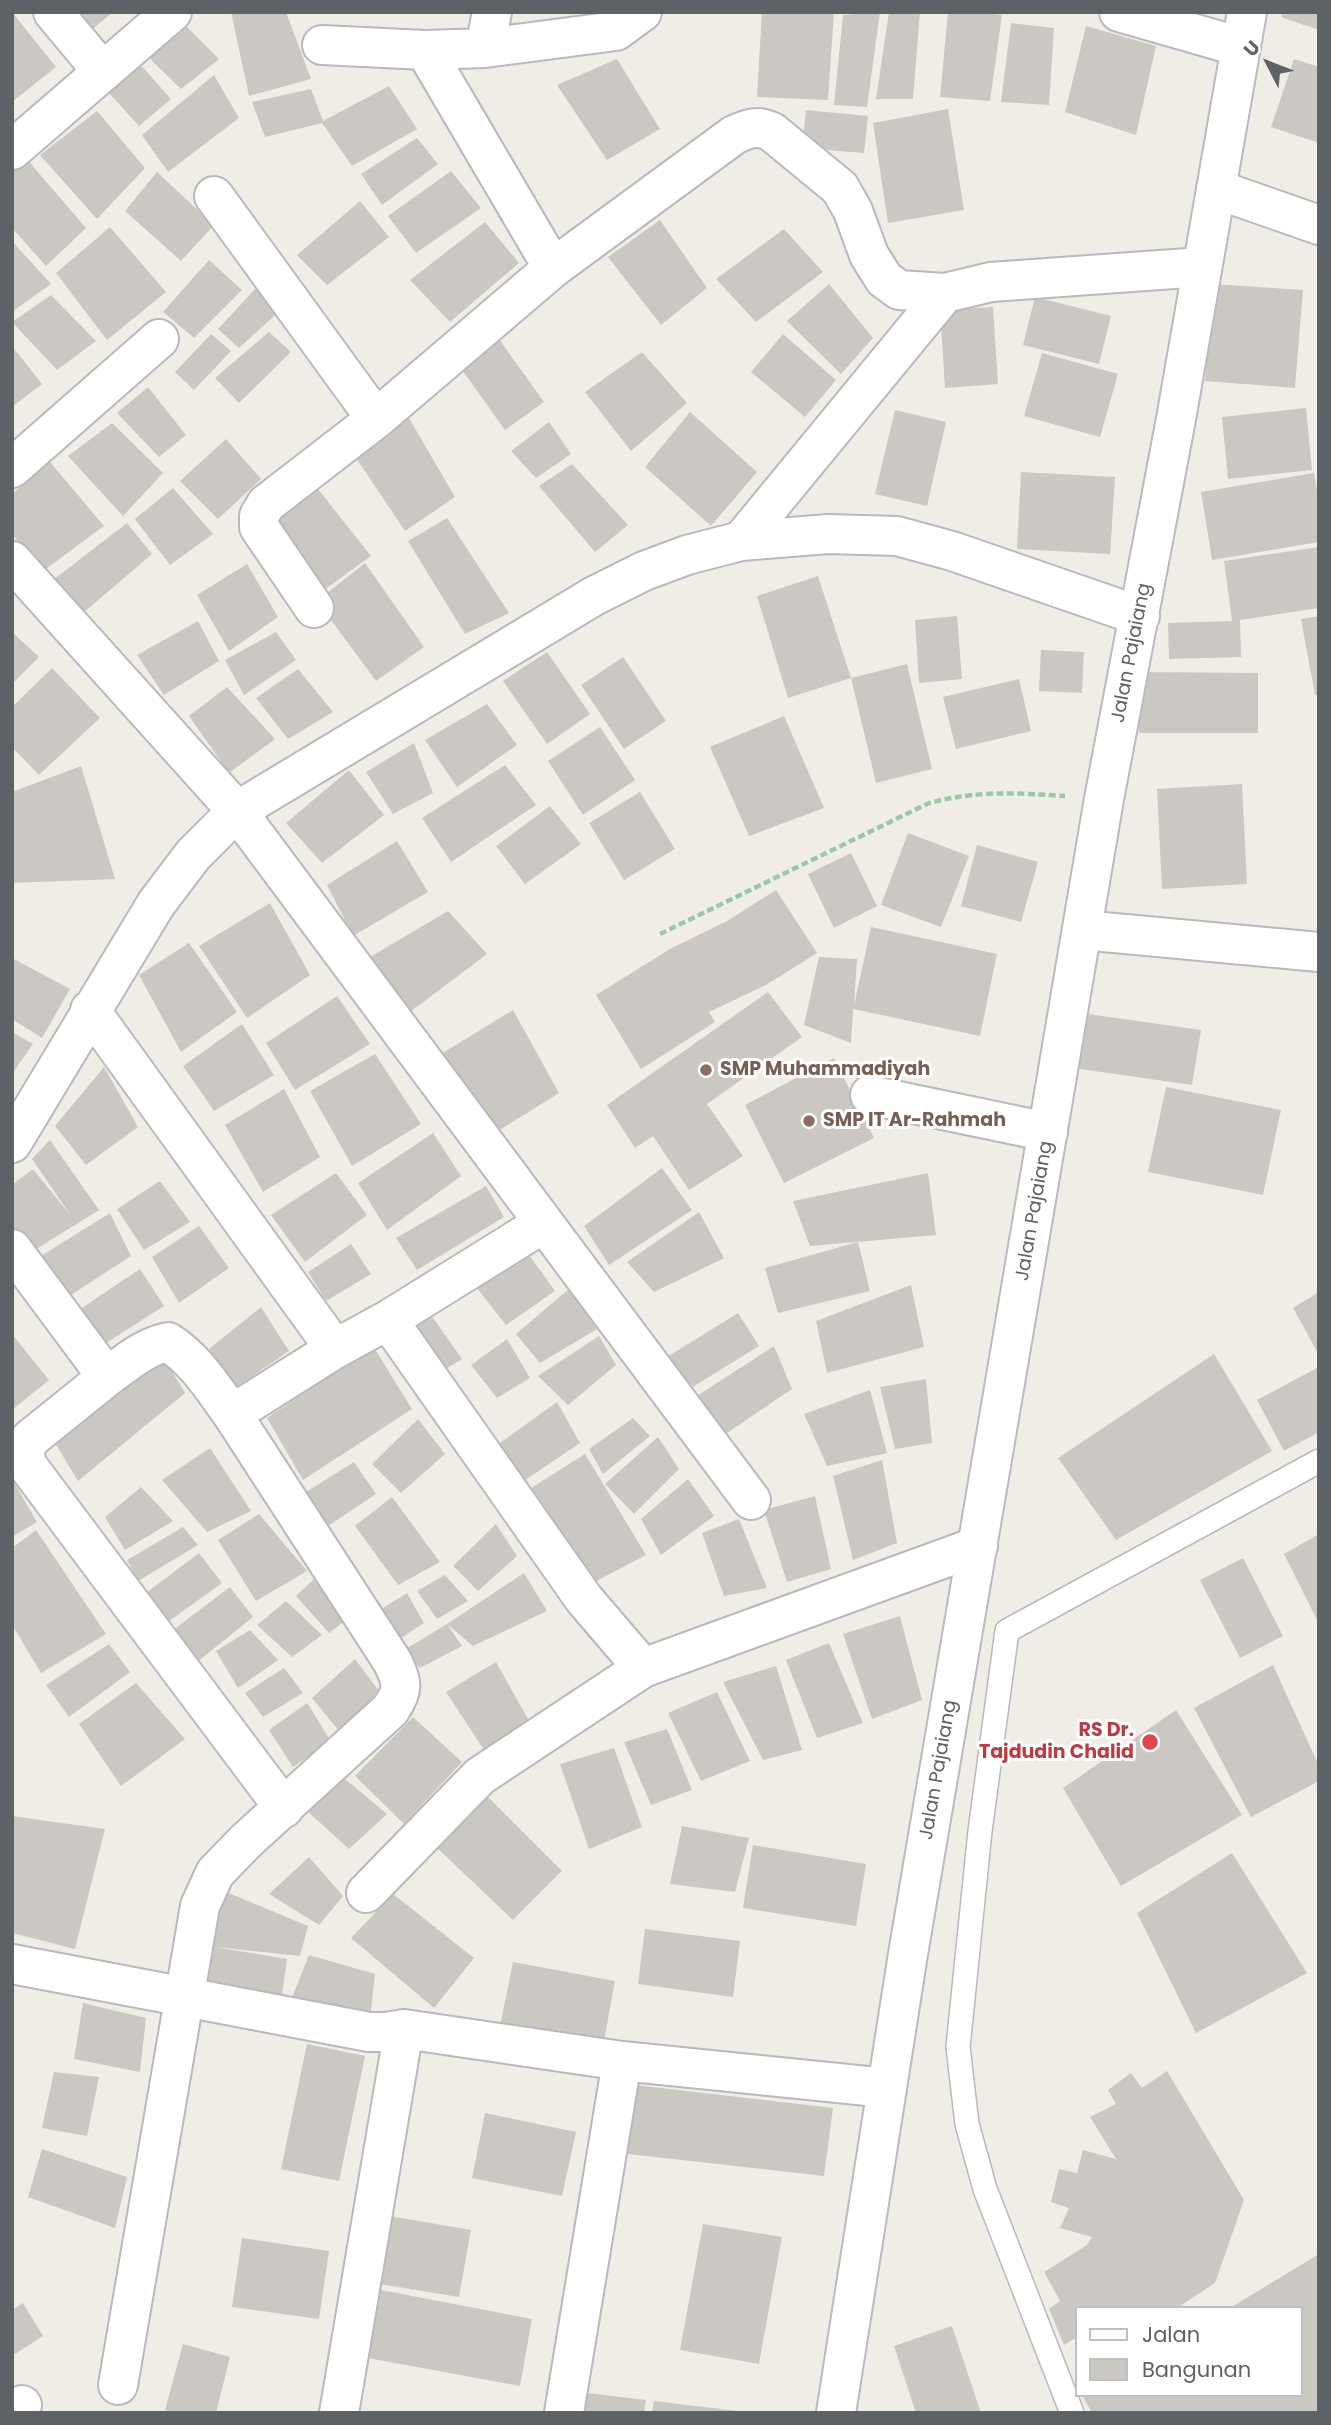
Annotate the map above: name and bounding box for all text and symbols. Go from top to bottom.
north arrow [1233,28,1303,98]
text: U [1238,35,1267,63]
street label: Jalan Pajaiang [1107,581,1157,725]
place label: SMP Muhammadiyah [720,1059,930,1081]
marker: SMP Muhammadiyah [698,1062,714,1078]
place label: SMP IT Ar-Rahmah [823,1110,1006,1132]
marker: SMP IT Ar-Rahmah [801,1113,817,1129]
street label: Jalan Pajaiang [1011,1139,1059,1283]
street label: Jalan Pajaiang [915,1698,963,1842]
place label: RS Dr. Tajdudin Chalid [979,1720,1134,1764]
marker: RS Dr. Tajdudin Chalid [1140,1732,1160,1752]
legend [1076,2306,1303,2397]
text: Jalan [1142,2320,1200,2349]
text: Bangunan [1142,2355,1251,2384]

